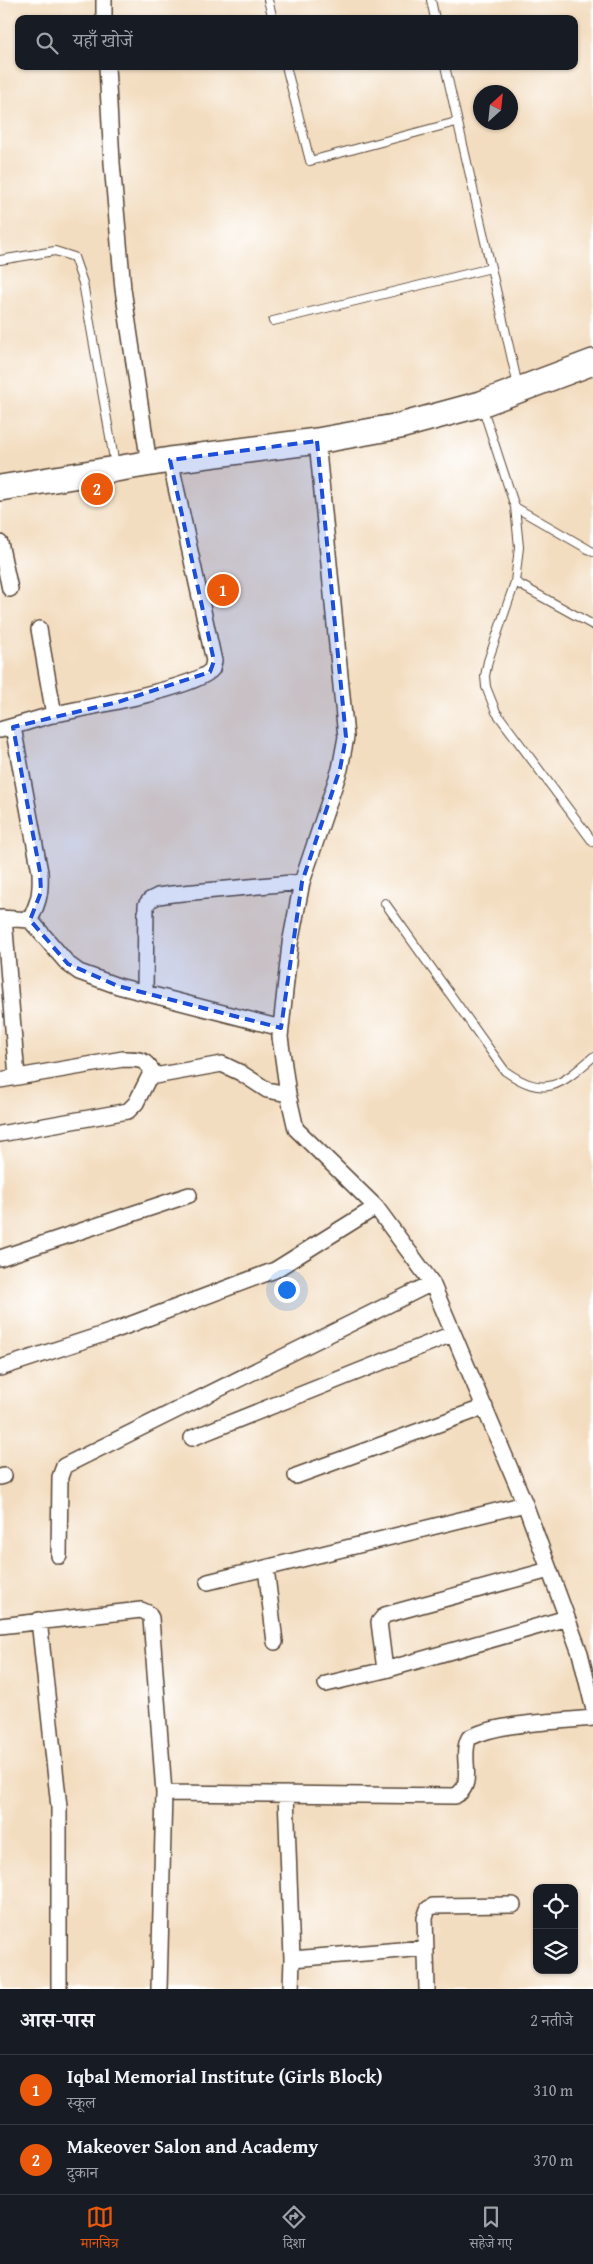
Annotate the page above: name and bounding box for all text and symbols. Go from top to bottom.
search box [15,15,578,70]
text: यहाँ खोजें [73,26,133,54]
icon: search [33,29,61,57]
north arrow [473,85,518,130]
pin: 2 [81,470,113,508]
pin: 1 [207,571,239,609]
your location [274,1277,300,1303]
map controls [533,1884,578,1974]
button: locate [533,1884,578,1929]
button: layers [533,1929,578,1974]
text: आस-पास [20,2004,94,2035]
text: 2 नतीजे [530,2008,573,2032]
text: Iqbal Memorial Institute (Girls Block) [67,2062,383,2090]
text: 1 [32,2078,40,2102]
text: 310 m [533,2078,573,2102]
text: स्कूल [67,2090,96,2114]
text: Makeover Salon and Academy [67,2132,318,2160]
text: 2 [32,2148,40,2172]
text: 370 m [533,2148,573,2172]
text: दुकान [67,2160,98,2184]
tab: मानचित्र [81,2203,119,2257]
tab: दिशा [280,2203,308,2257]
tab: सहेजे गए [469,2203,512,2257]

